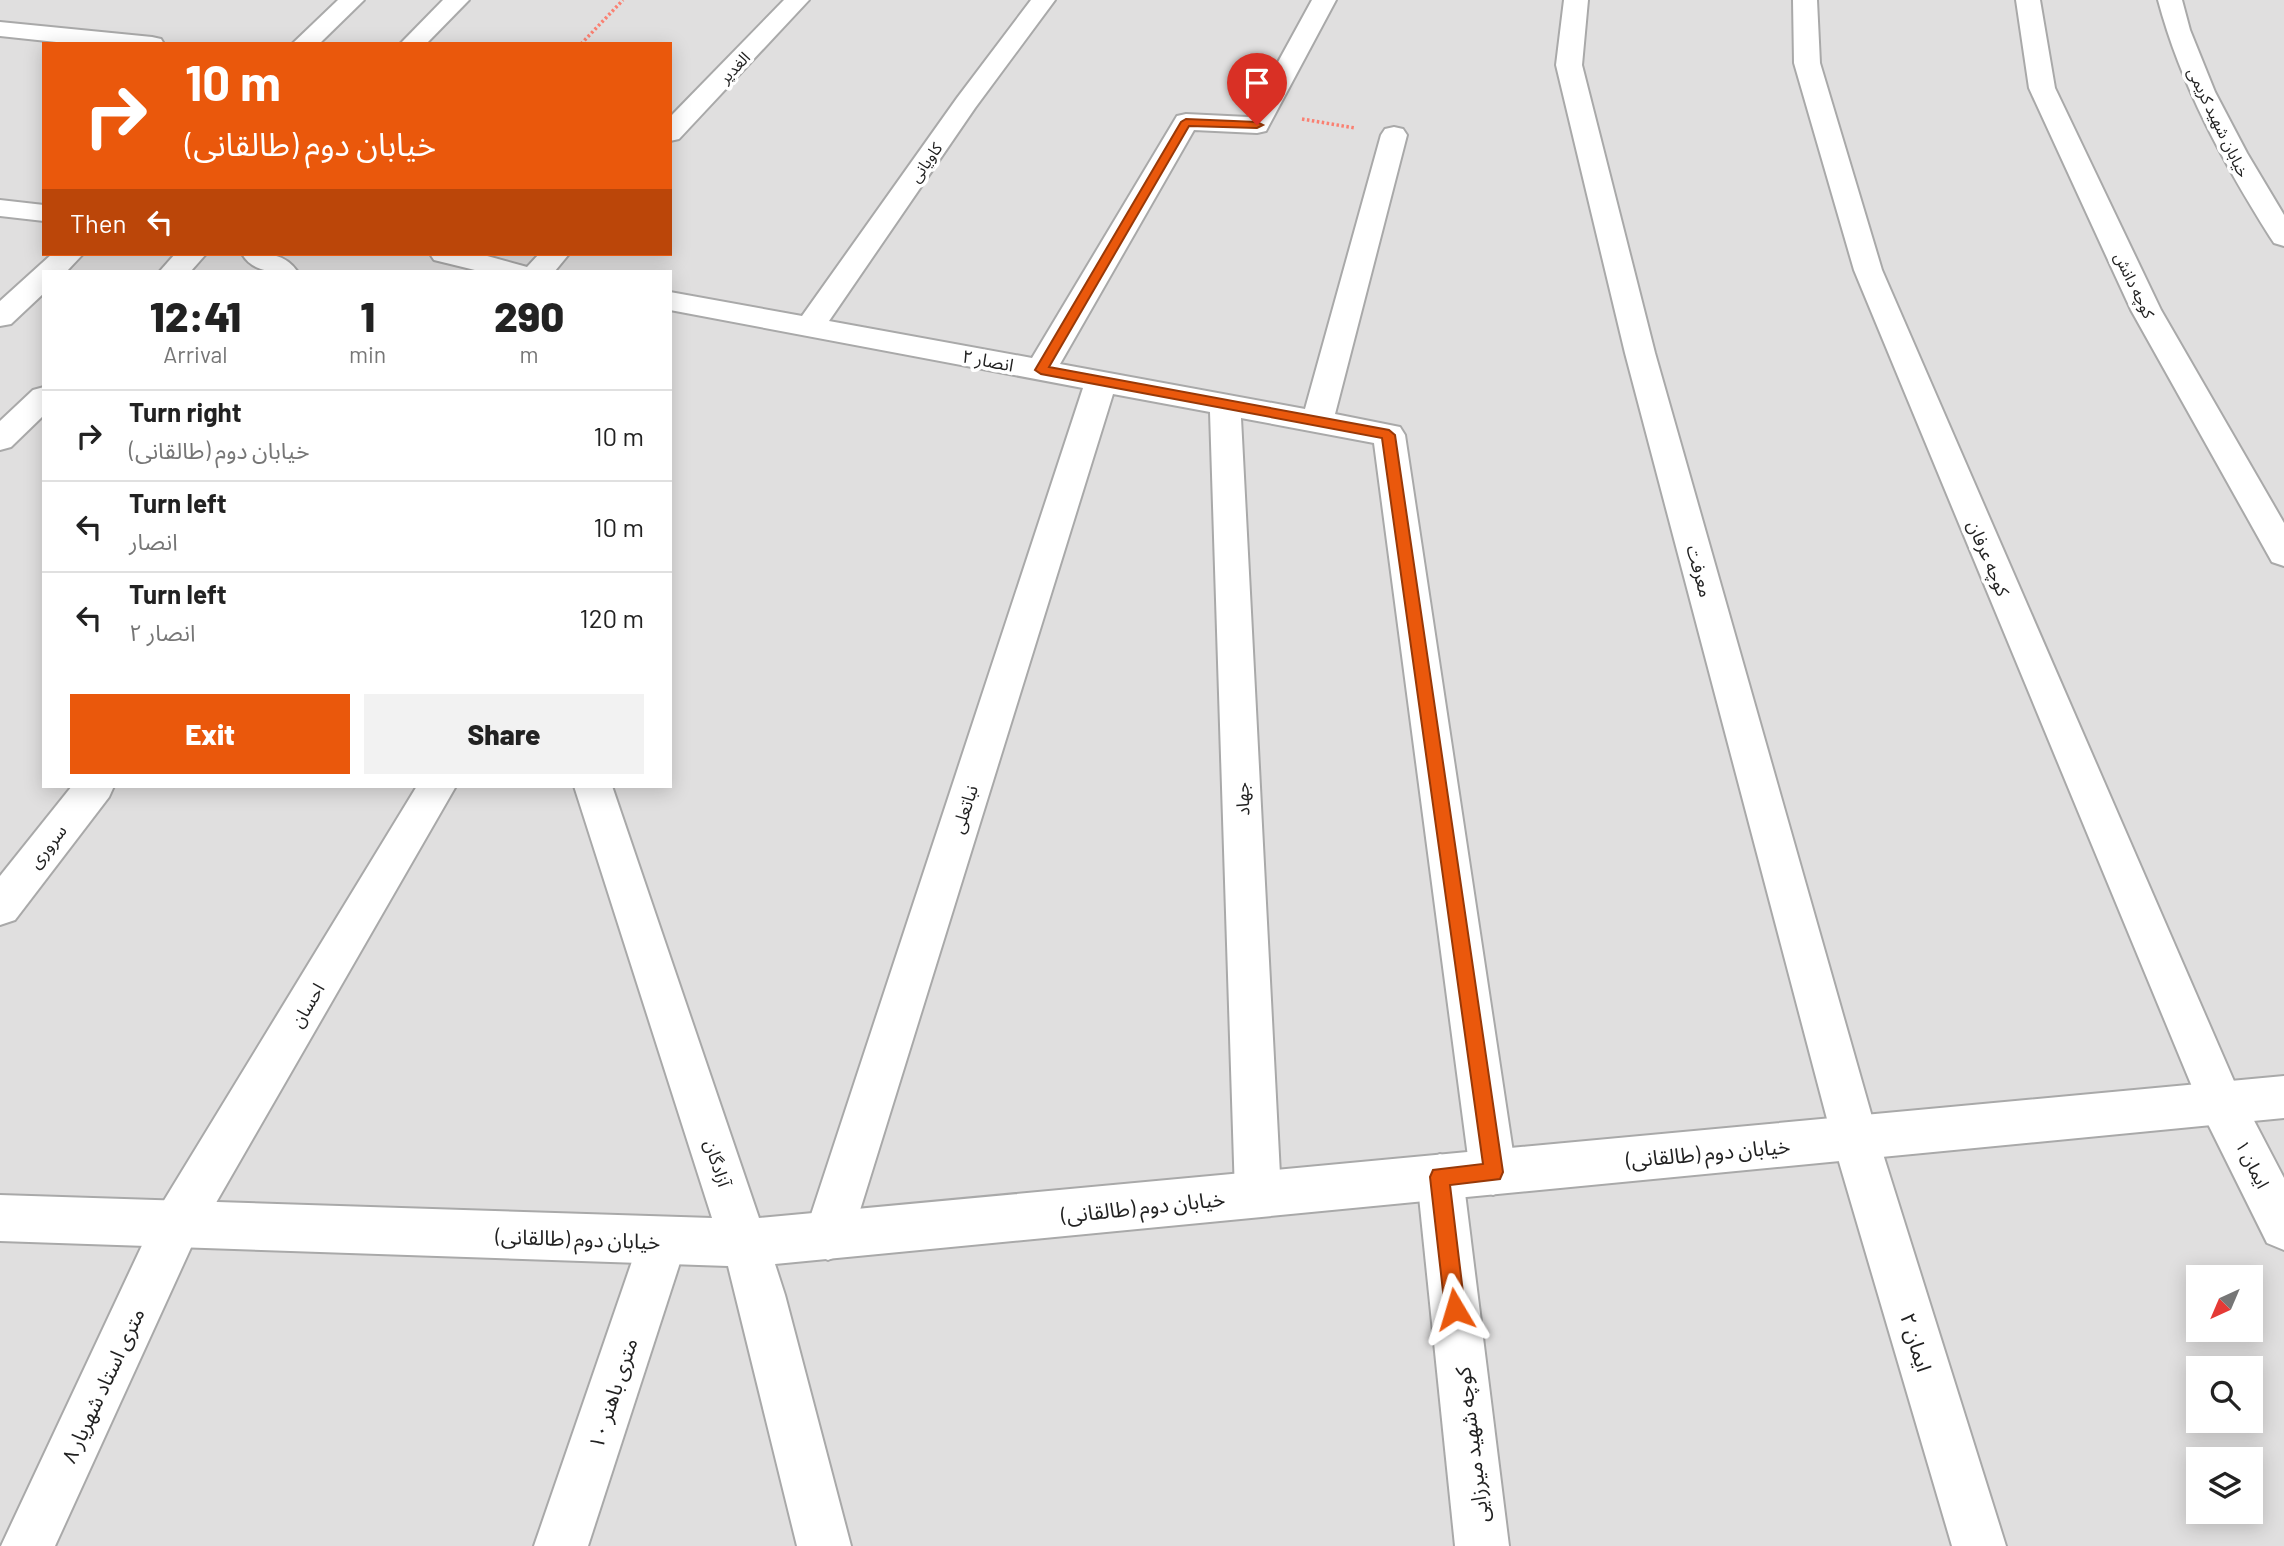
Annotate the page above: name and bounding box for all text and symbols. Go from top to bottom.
street label: الغدیر [714,47,754,88]
text: 10 m [185,52,281,111]
pin [1227,53,1287,125]
icon: arrive [1238,64,1276,102]
street label: خیابان شهید کریمی [2183,64,2254,180]
icon: right [70,70,161,161]
text: خیابان دوم (طالقانی) [185,124,436,162]
street label: کاویانی [905,138,946,186]
icon: left [141,203,179,241]
text: Then [70,207,127,238]
street label: کوچه دانش [2109,249,2159,322]
text: 12:41 [150,290,241,340]
text: 1 [360,290,375,340]
text: 290 [494,290,564,340]
text: Arrival [163,340,228,368]
text: min [349,340,386,368]
text: m [520,340,539,368]
street label: انصار ۲ [960,344,1016,377]
text: Turn right [129,396,242,427]
icon: right [70,417,108,455]
text: 10 m [594,420,644,451]
text: خیابان دوم (طالقانی) [129,436,309,464]
text: Turn left [129,487,227,518]
icon: left [70,508,108,546]
text: 10 m [594,511,644,542]
street label: کوچه عرفان [1962,517,2015,600]
text: انصار [129,527,178,555]
street label: معرفت [1682,542,1718,600]
text: Turn left [129,578,227,609]
icon: left [70,599,108,637]
text: 120 m [580,602,644,633]
text: انصار ۲ [129,618,195,646]
button: Exit [70,694,350,774]
button: Share [364,694,644,774]
street label: نباتعلی [946,782,983,836]
street label: جهاد [1230,782,1254,816]
street label: سروری [23,820,72,873]
street label: احسان [285,979,330,1032]
street label: خیابان دوم (طالقانی) [1624,1132,1792,1177]
street label: ایمان ۱ [2231,1136,2275,1192]
street label: آزادگان [699,1137,736,1190]
street label: خیابان دوم (طالقانی) [1059,1185,1227,1232]
street label: خیابان دوم (طالقانی) [494,1223,661,1258]
north arrow [2186,1265,2263,1342]
map controls [2186,1265,2263,1524]
position arrow [1418,1272,1492,1346]
street label: ۸ متری استاد شهریار [55,1304,150,1467]
street label: ایمان ۲ [1895,1310,1938,1375]
street label: ۱۰ متری باهنر [582,1334,643,1452]
button: search [2186,1356,2263,1433]
street label: کوچه شهید میرزایی [1449,1365,1495,1524]
button: layers [2186,1447,2263,1524]

